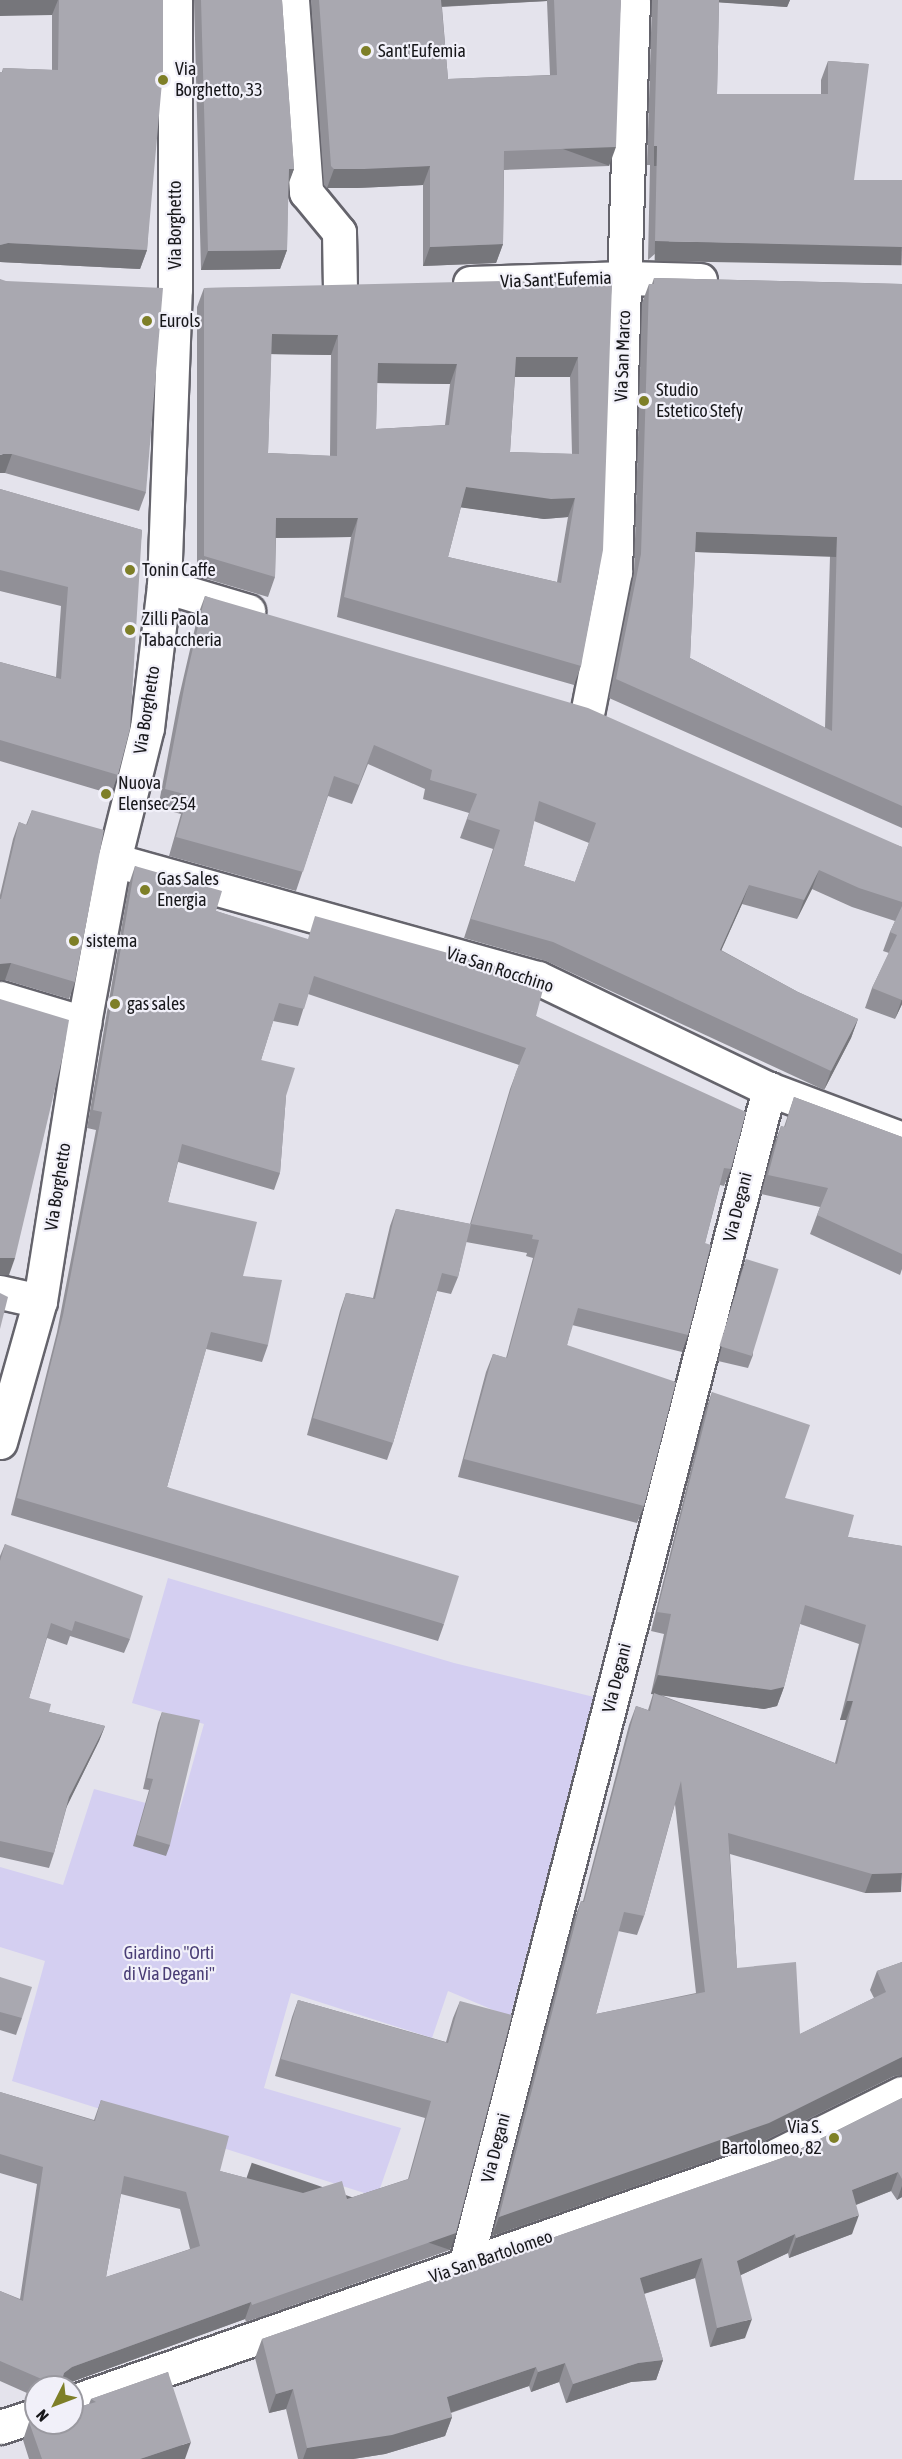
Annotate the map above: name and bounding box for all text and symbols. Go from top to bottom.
place label: Sant'Eufemia [378,40,466,62]
marker: Sant'Eufemia [359,44,373,58]
place label: Via Borghetto, 33 [175,59,263,101]
marker: Via Borghetto, 33 [156,73,170,87]
street label: Via Borghetto [164,181,186,269]
street label: Via Sant'Eufemia [500,267,612,293]
place label: Eurols [159,310,200,332]
street label: Via San Marco [611,310,635,402]
marker: Eurols [140,314,154,328]
place label: Studio Estetico Stefy [656,380,743,422]
marker: Studio Estetico Stefy [637,394,651,408]
place label: Tonin Caffe [142,559,216,581]
marker: Tonin Caffe [123,563,137,577]
place label: Zilli Paola Tabaccheria [142,609,222,652]
marker: Zilli Paola Tabaccheria [123,623,137,637]
street label: Via Borghetto [129,664,165,756]
place label: Nuova Elensec 254 [118,773,196,816]
marker: Nuova Elensec 254 [99,787,113,801]
place label: Gas Sales Energia [157,869,219,912]
marker: Gas Sales Energia [138,883,152,897]
place label: sistema [86,930,137,952]
marker: sistema [67,934,81,948]
street label: Via San Rocchino [444,942,556,998]
place label: gas sales [127,993,185,1015]
marker: gas sales [108,997,122,1011]
street label: Via Borghetto [40,1141,76,1233]
street label: Via Degani [719,1170,757,1244]
street label: Via Degani [598,1641,636,1715]
park label: Giardino "Orti di Via Degani" [123,1943,215,1986]
street label: Via Degani [477,2111,515,2185]
place label: Via S. Bartolomeo, 82 [721,2117,822,2160]
marker: Via S. Bartolomeo, 82 [827,2131,841,2145]
street label: Via San Bartolomeo [427,2226,555,2288]
north arrow [24,2375,84,2435]
text: N [32,2406,52,2425]

